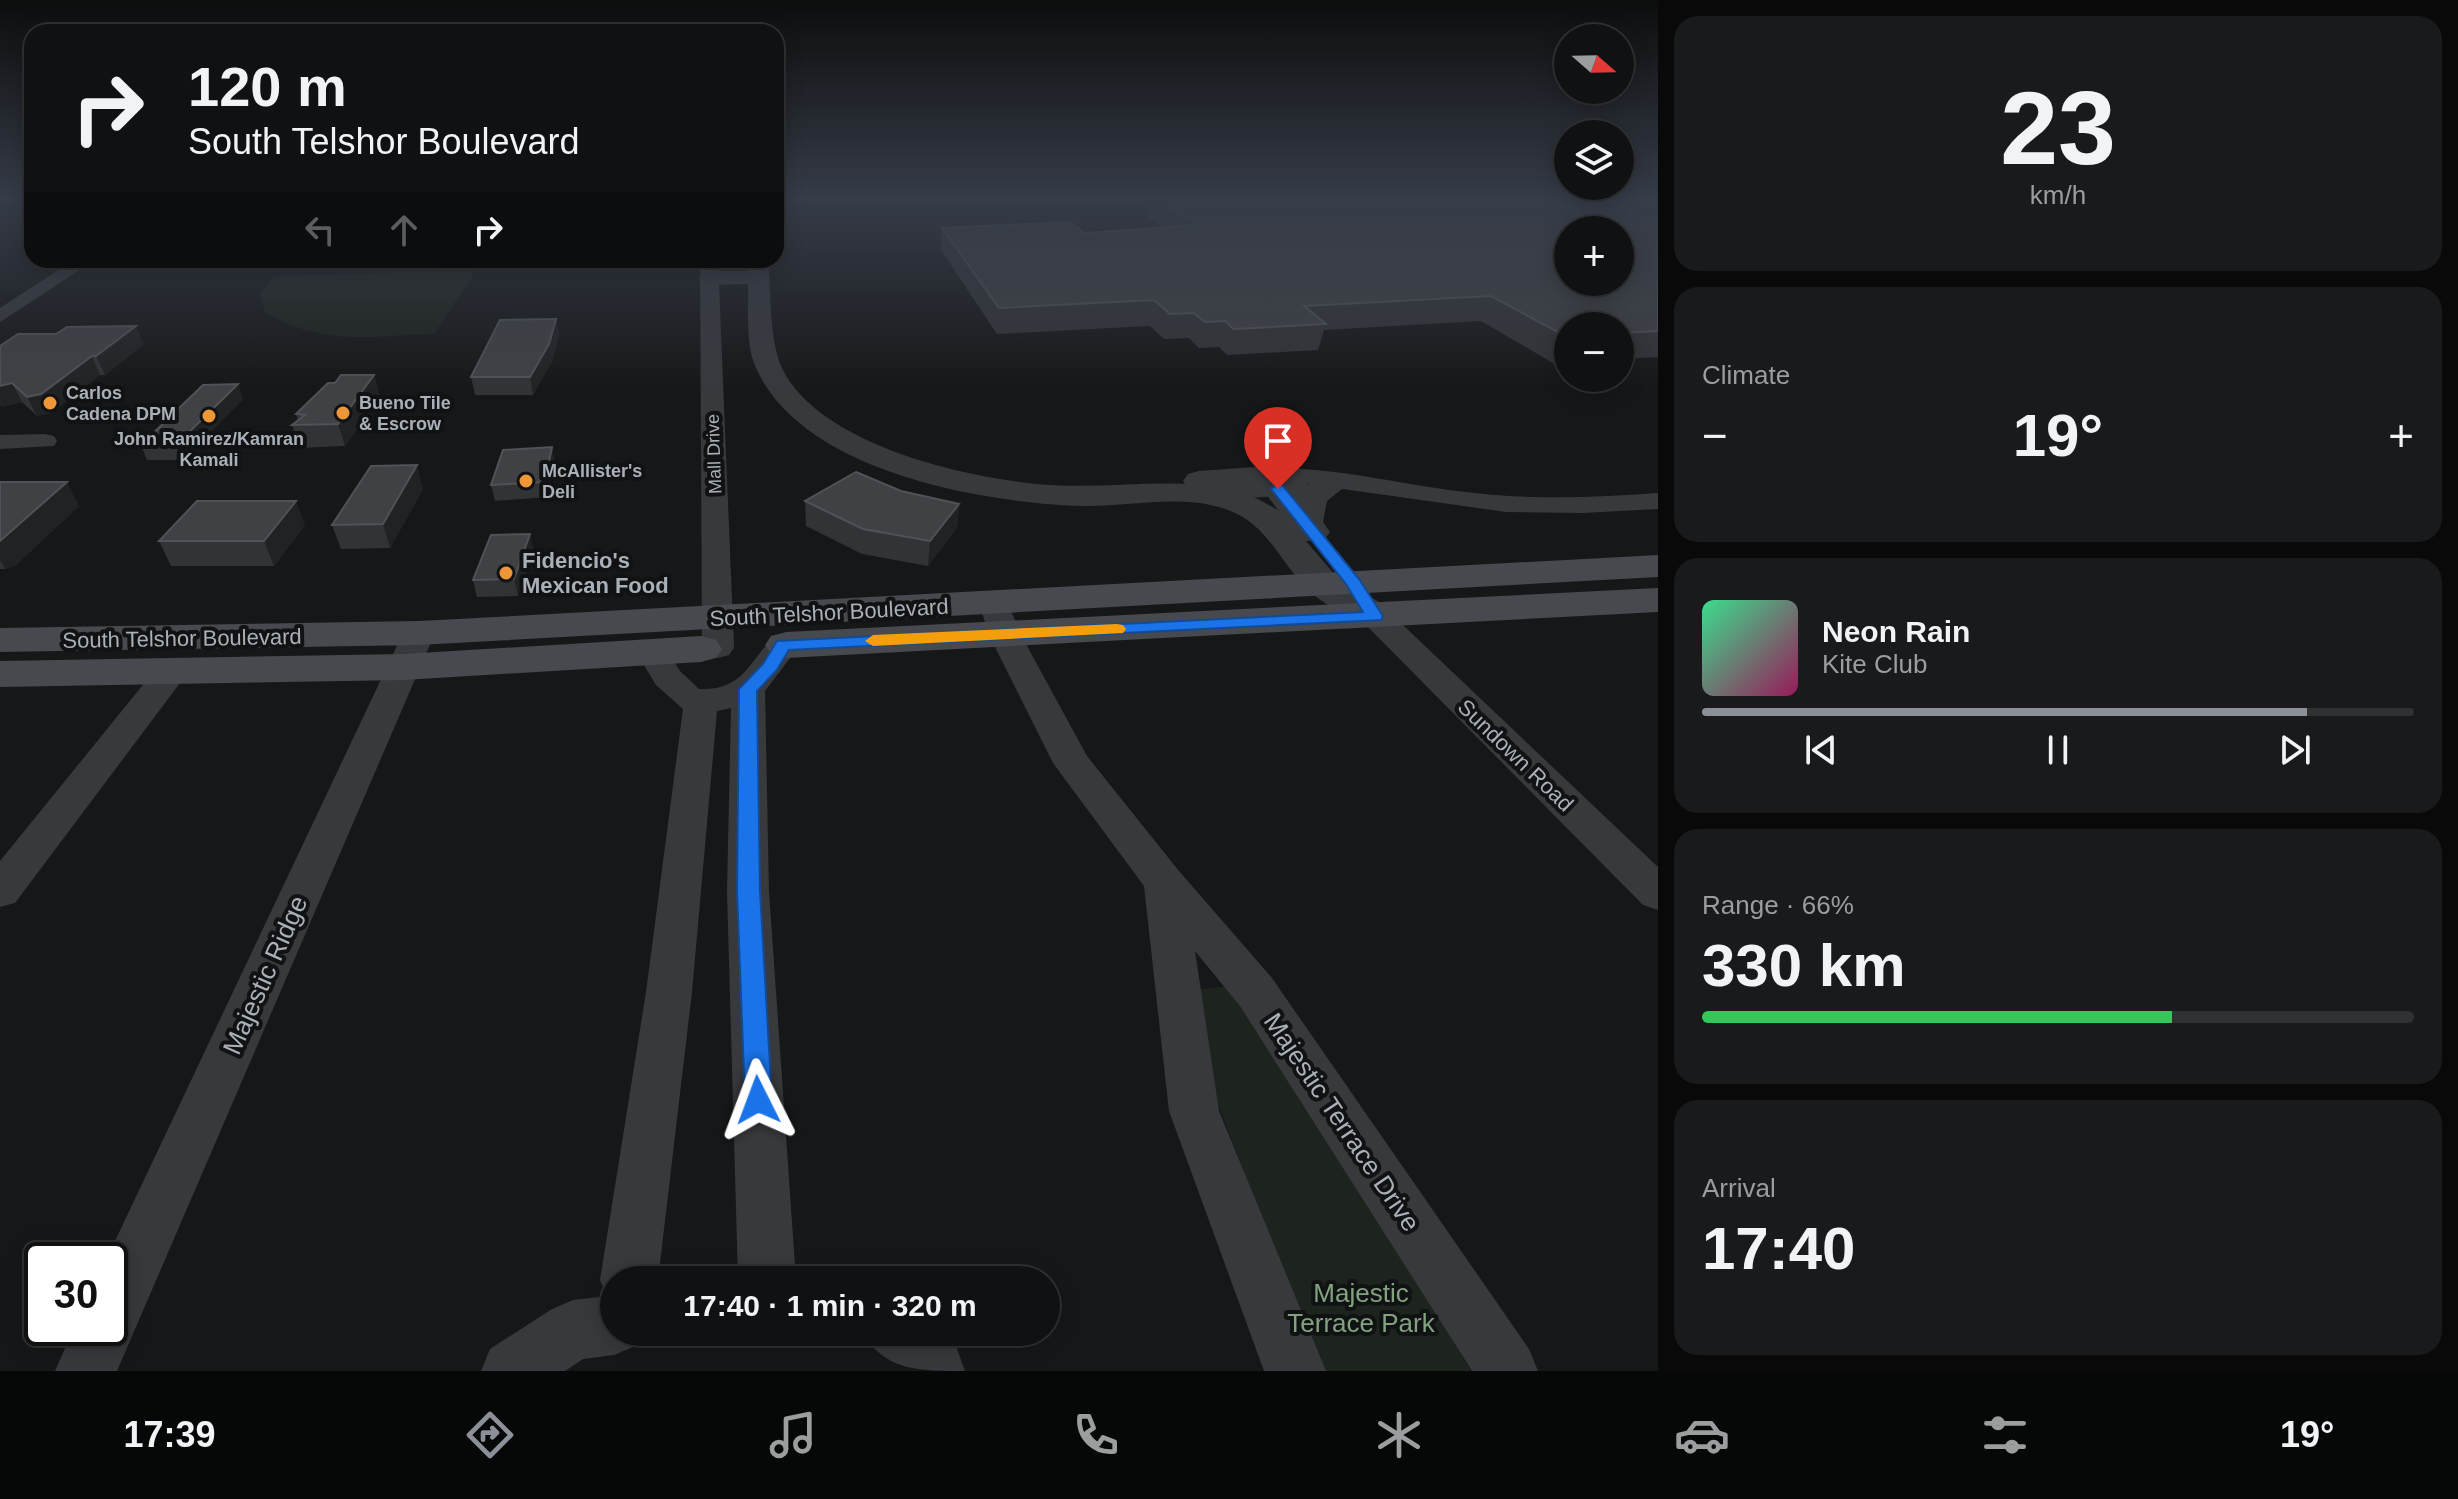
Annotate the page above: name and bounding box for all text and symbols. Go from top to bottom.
north arrow [1554,24,1634,104]
map controls [1554,24,1634,392]
text: 120 m [188,55,347,118]
icon: right [56,56,160,160]
text: 23 [2000,70,2116,186]
button: layers [1554,120,1634,200]
text: South Telshor Boulevard [188,121,580,162]
text: km/h [2030,180,2086,210]
icon: left [298,208,342,252]
icon: ahead [382,208,426,252]
icon: right [466,208,510,252]
button: + [1554,216,1634,296]
button: − [1554,312,1634,392]
text: Climate [1702,360,1790,390]
place label: Carlos Cadena DPM [66,383,176,424]
place label: Bueno Tile & Escrow [359,393,451,434]
marker: Carlos Cadena DPM [41,394,59,412]
text: 19° [2013,402,2103,469]
marker: Bueno Tile & Escrow [334,404,352,422]
marker: John Ramirez/Kamran Kamali [200,407,218,425]
pin [1244,407,1312,489]
text: − [1702,411,1728,460]
text: + [2388,411,2414,460]
street label: Mall Drive [703,414,725,494]
icon: arrive [1256,419,1300,463]
place label: John Ramirez/Kamran Kamali [114,429,304,470]
place label: McAllister's Deli [542,461,642,502]
marker: McAllister's Deli [517,472,535,490]
place label: Fidencio's Mexican Food [522,548,669,598]
marker: Fidencio's Mexican Food [497,564,515,582]
street label: South Telshor Boulevard [709,594,949,631]
text: Neon Rain [1822,615,1970,648]
street label: South Telshor Boulevard [62,624,302,653]
text: Kite Club [1822,649,1928,679]
street label: Sundown Road [1453,694,1578,817]
icon: previous [1799,728,1843,772]
icon: pause [2036,728,2080,772]
icon: next [2273,728,2317,772]
text: Range · 66% [1702,890,1854,920]
street label: Majestic Ridge [217,891,313,1059]
text: 330 km [1702,932,1906,999]
street label: Majestic Terrace Drive [1258,1007,1426,1237]
position arrow [716,1058,800,1142]
text: Arrival [1702,1173,1776,1203]
text: 17:40 [1702,1215,1855,1282]
speed limit sign: 30 [24,1242,128,1346]
park label: Majestic Terrace Park [1287,1278,1436,1338]
text: 17:40 · 1 min · 320 m [683,1289,977,1322]
icon: directions [462,1407,518,1463]
icon: music [765,1407,821,1463]
icon: phone [1068,1407,1124,1463]
icon: climate [1371,1407,1427,1463]
icon: car [1674,1407,1730,1463]
icon: filters [1977,1407,2033,1463]
text: 17:39 [123,1414,216,1455]
text: 19° [2280,1414,2334,1455]

